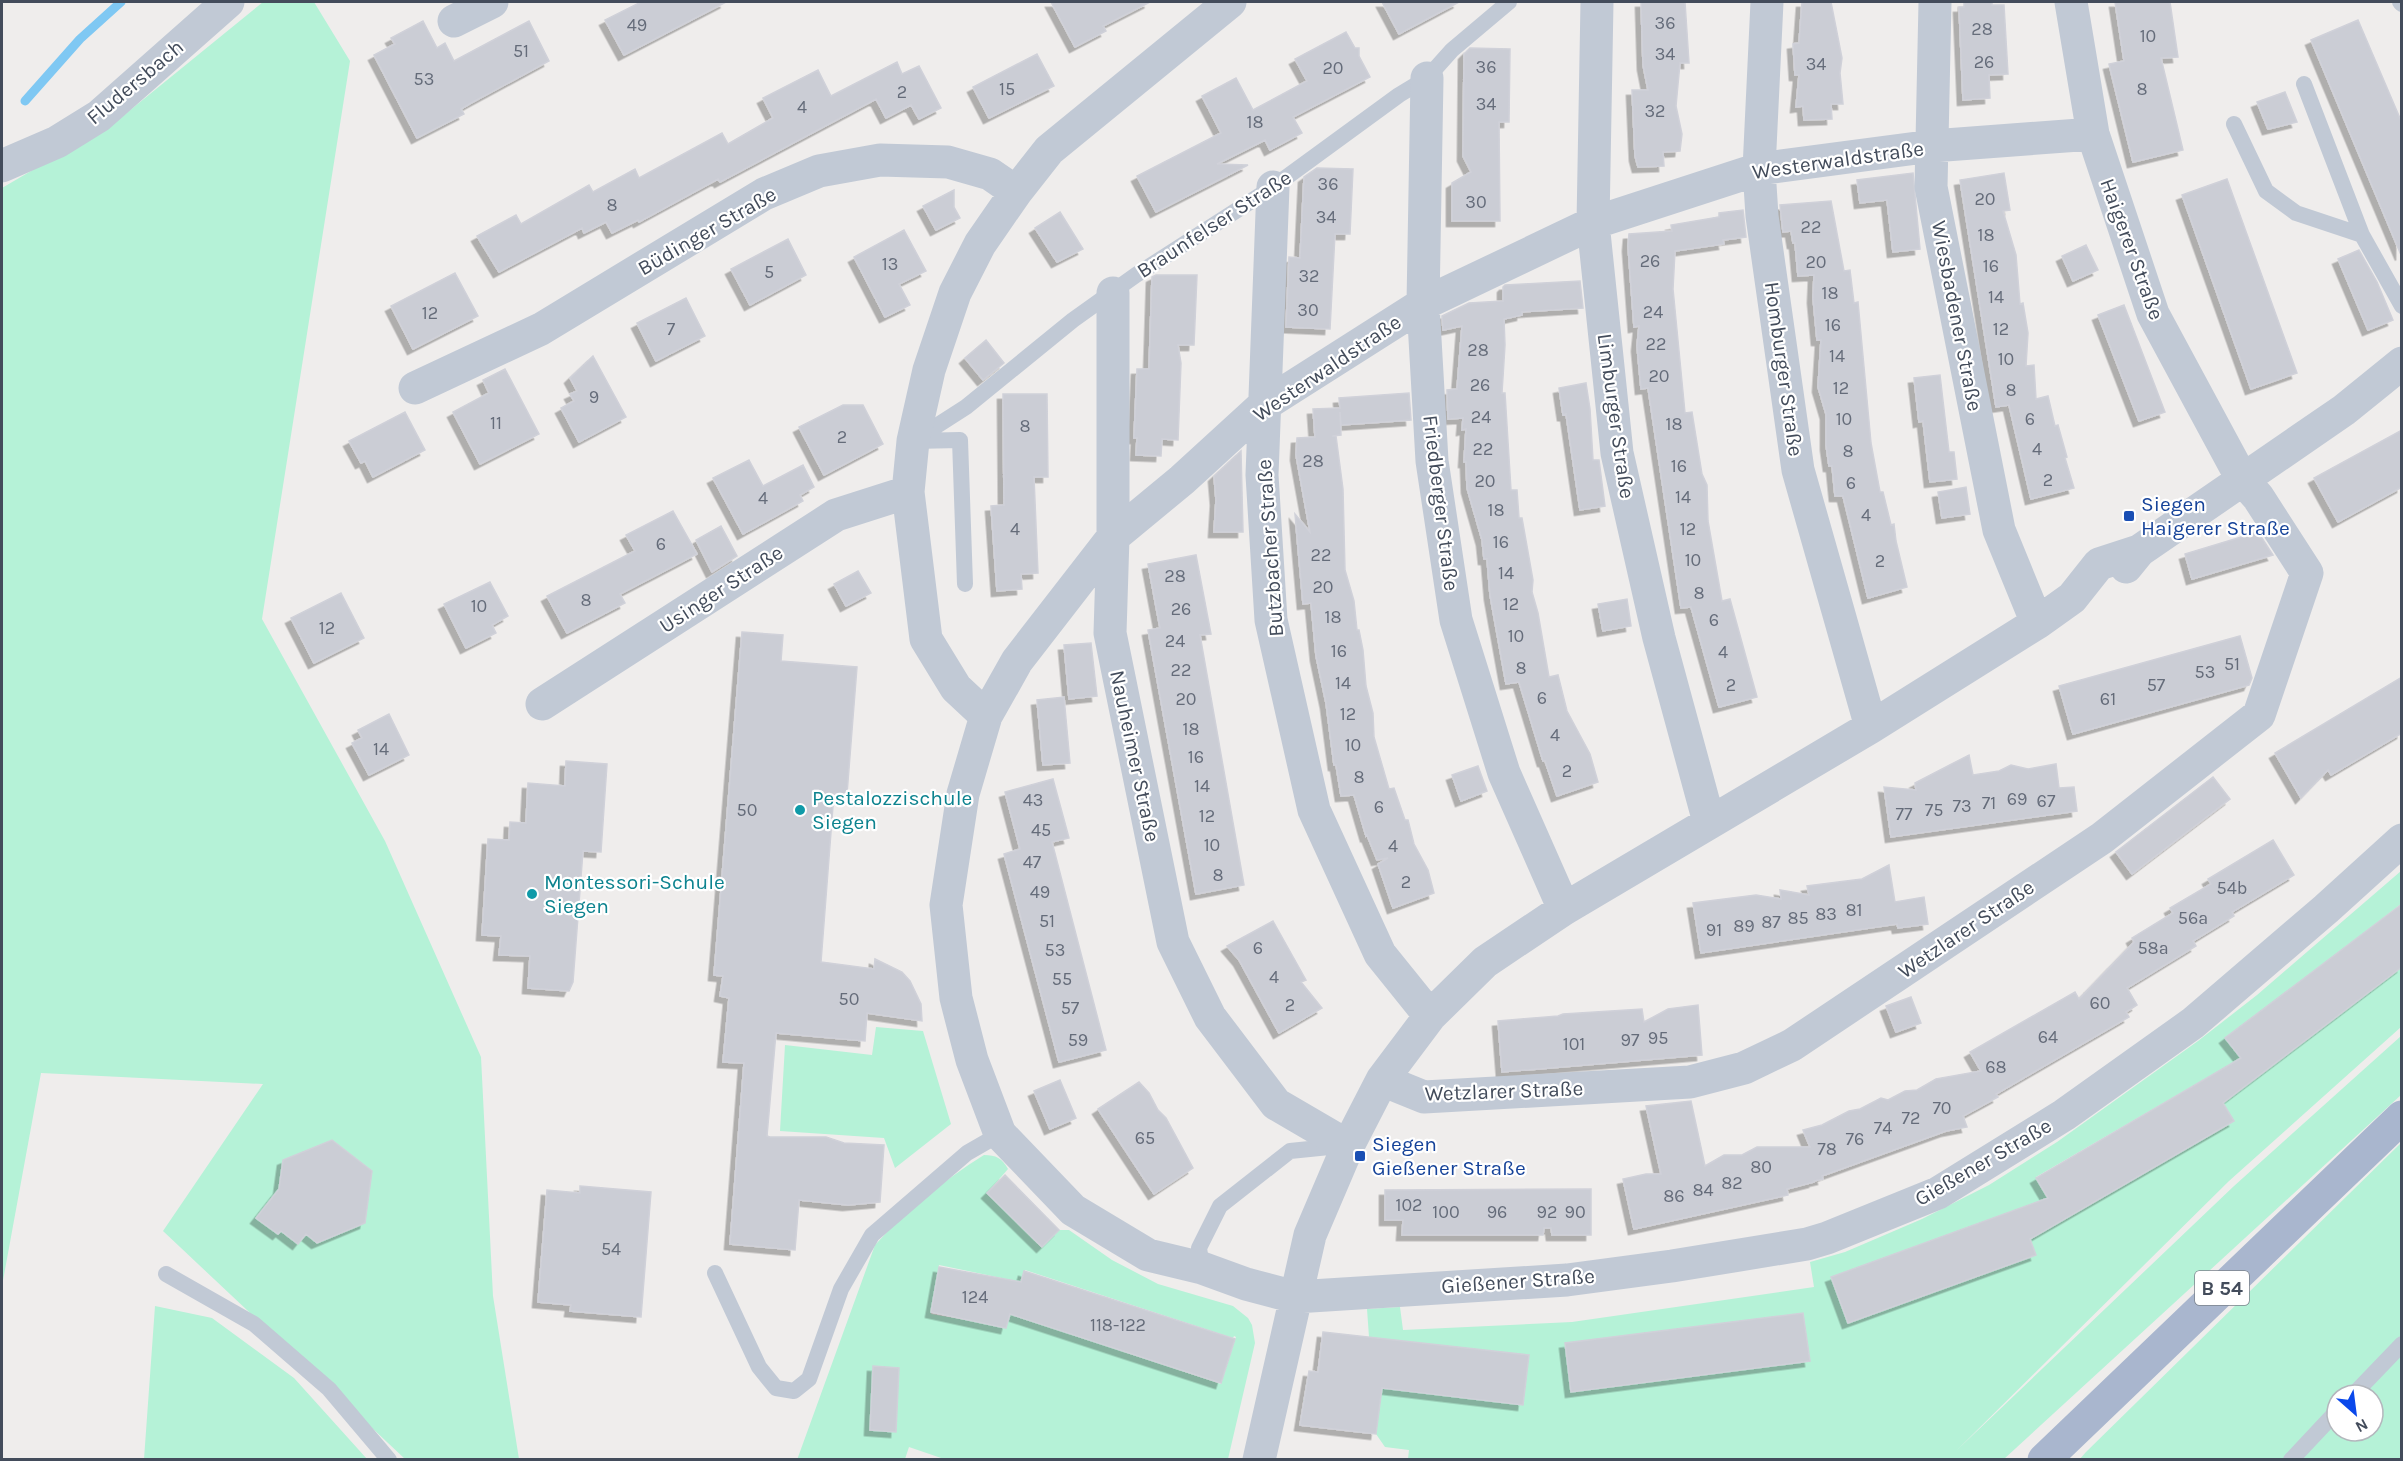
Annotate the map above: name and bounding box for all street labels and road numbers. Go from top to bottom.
street label: Fludersbach [82,35,188,129]
street label: Westerwaldstraße [1751,136,1925,184]
street label: Braunfelser Straße [1132,165,1296,283]
street label: Haigerer Straße [2095,175,2169,323]
street label: Büdinger Straße [634,182,780,280]
street label: Wiesbadener Straße [1927,219,1987,413]
street label: Homburger Straße [1760,280,1808,458]
street label: Westerwaldstraße [1249,310,1405,426]
street label: Limburger Straße [1593,332,1639,500]
street label: Friedberger Straße [1418,414,1464,592]
street label: Butzbacher Straße [1252,458,1288,638]
street label: Usinger Straße [655,540,787,638]
street label: Nauheimer Straße [1105,668,1165,844]
street label: Wetzlarer Straße [1894,875,2038,983]
street label: Wetzlarer Straße [1424,1076,1584,1106]
street label: Gießener Straße [1910,1113,2056,1211]
street label: Gießener Straße [1441,1264,1595,1298]
road number: B 54 [2195,1271,2249,1305]

